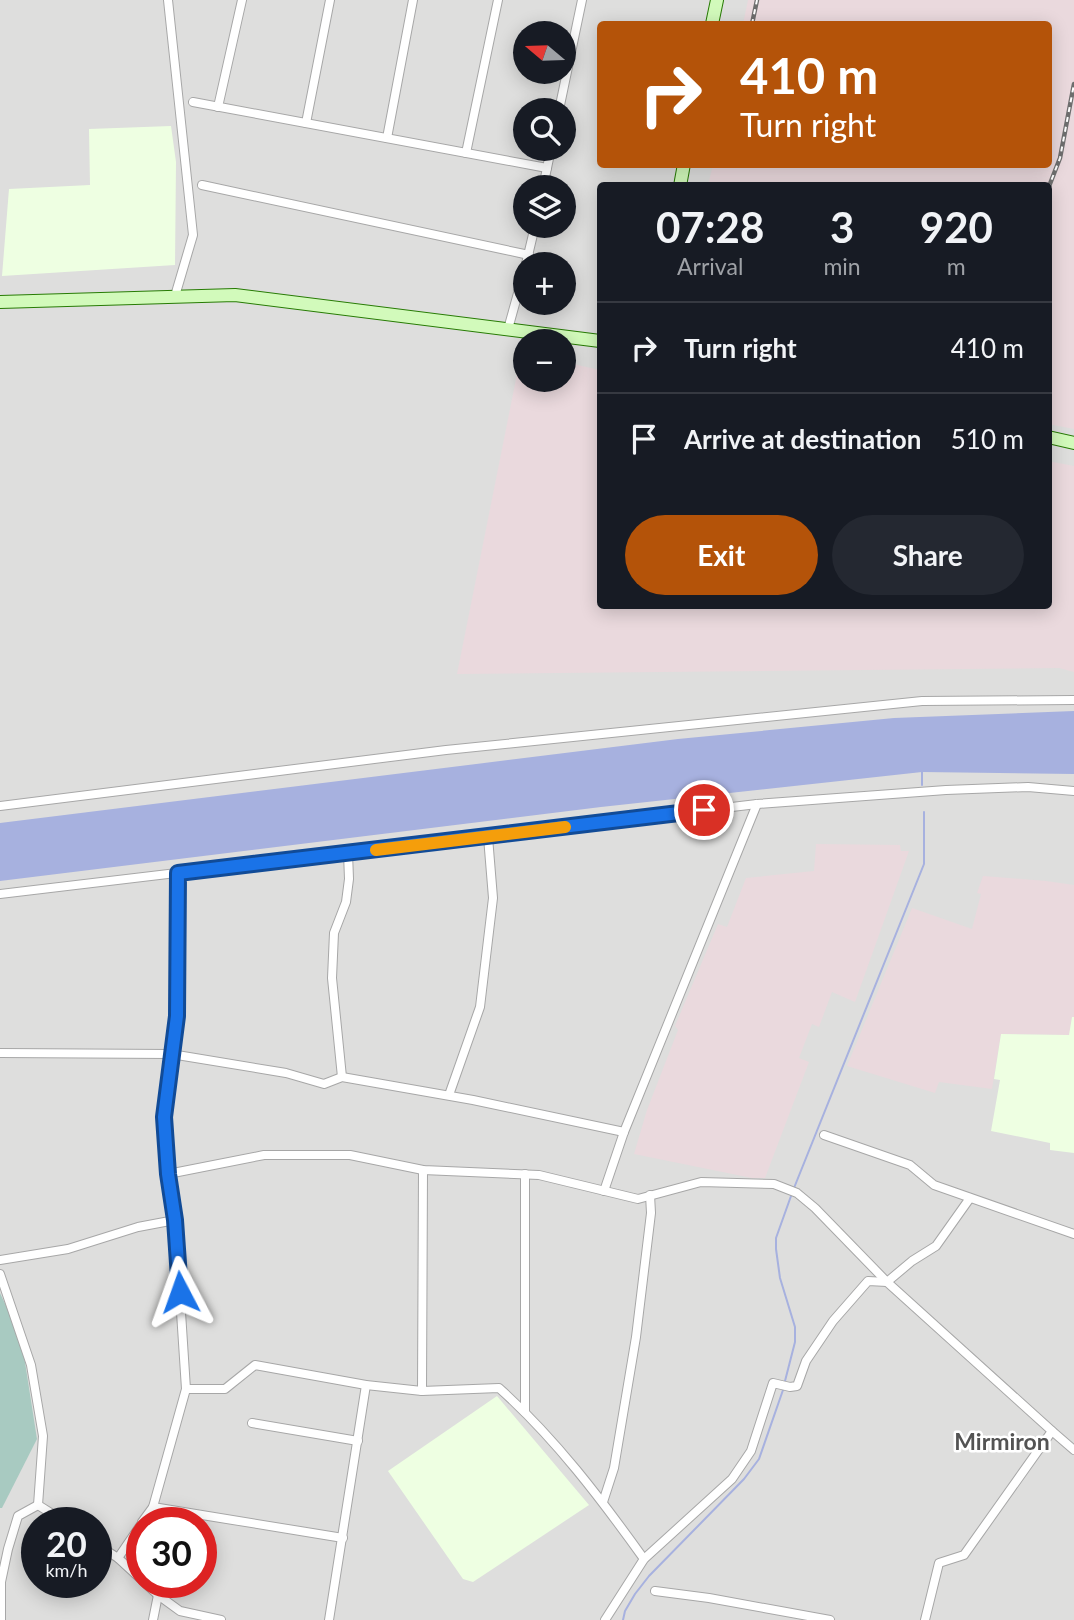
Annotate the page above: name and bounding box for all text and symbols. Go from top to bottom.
north arrow [513,21,576,84]
map controls [513,21,576,392]
text: 410 m [740,46,878,104]
icon: right [625,49,716,140]
button: search [513,98,576,161]
text: Turn right [740,105,876,144]
button: layers [513,175,576,238]
text: 07:28 [656,202,764,252]
text: 3 [830,202,854,252]
text: 920 [920,202,993,252]
button: + [513,252,576,315]
text: Arrival [677,252,743,280]
text: min [823,252,861,280]
text: m [947,252,966,280]
button: − [513,329,576,392]
icon: right [625,329,663,367]
text: Turn right [684,332,797,364]
text: 410 m [951,332,1024,364]
icon: arrive [625,420,663,458]
text: Arrive at destination [684,423,921,455]
text: 510 m [951,423,1024,455]
button: Exit [625,515,818,595]
button: Share [832,515,1024,595]
pin [674,780,734,840]
icon: arrive [685,791,723,829]
position arrow [143,1255,217,1329]
district label: Mirmiron [954,1427,1050,1455]
speed limit sign: 30 [126,1507,217,1598]
text: 20 [46,1522,87,1564]
text: km/h [45,1559,88,1581]

